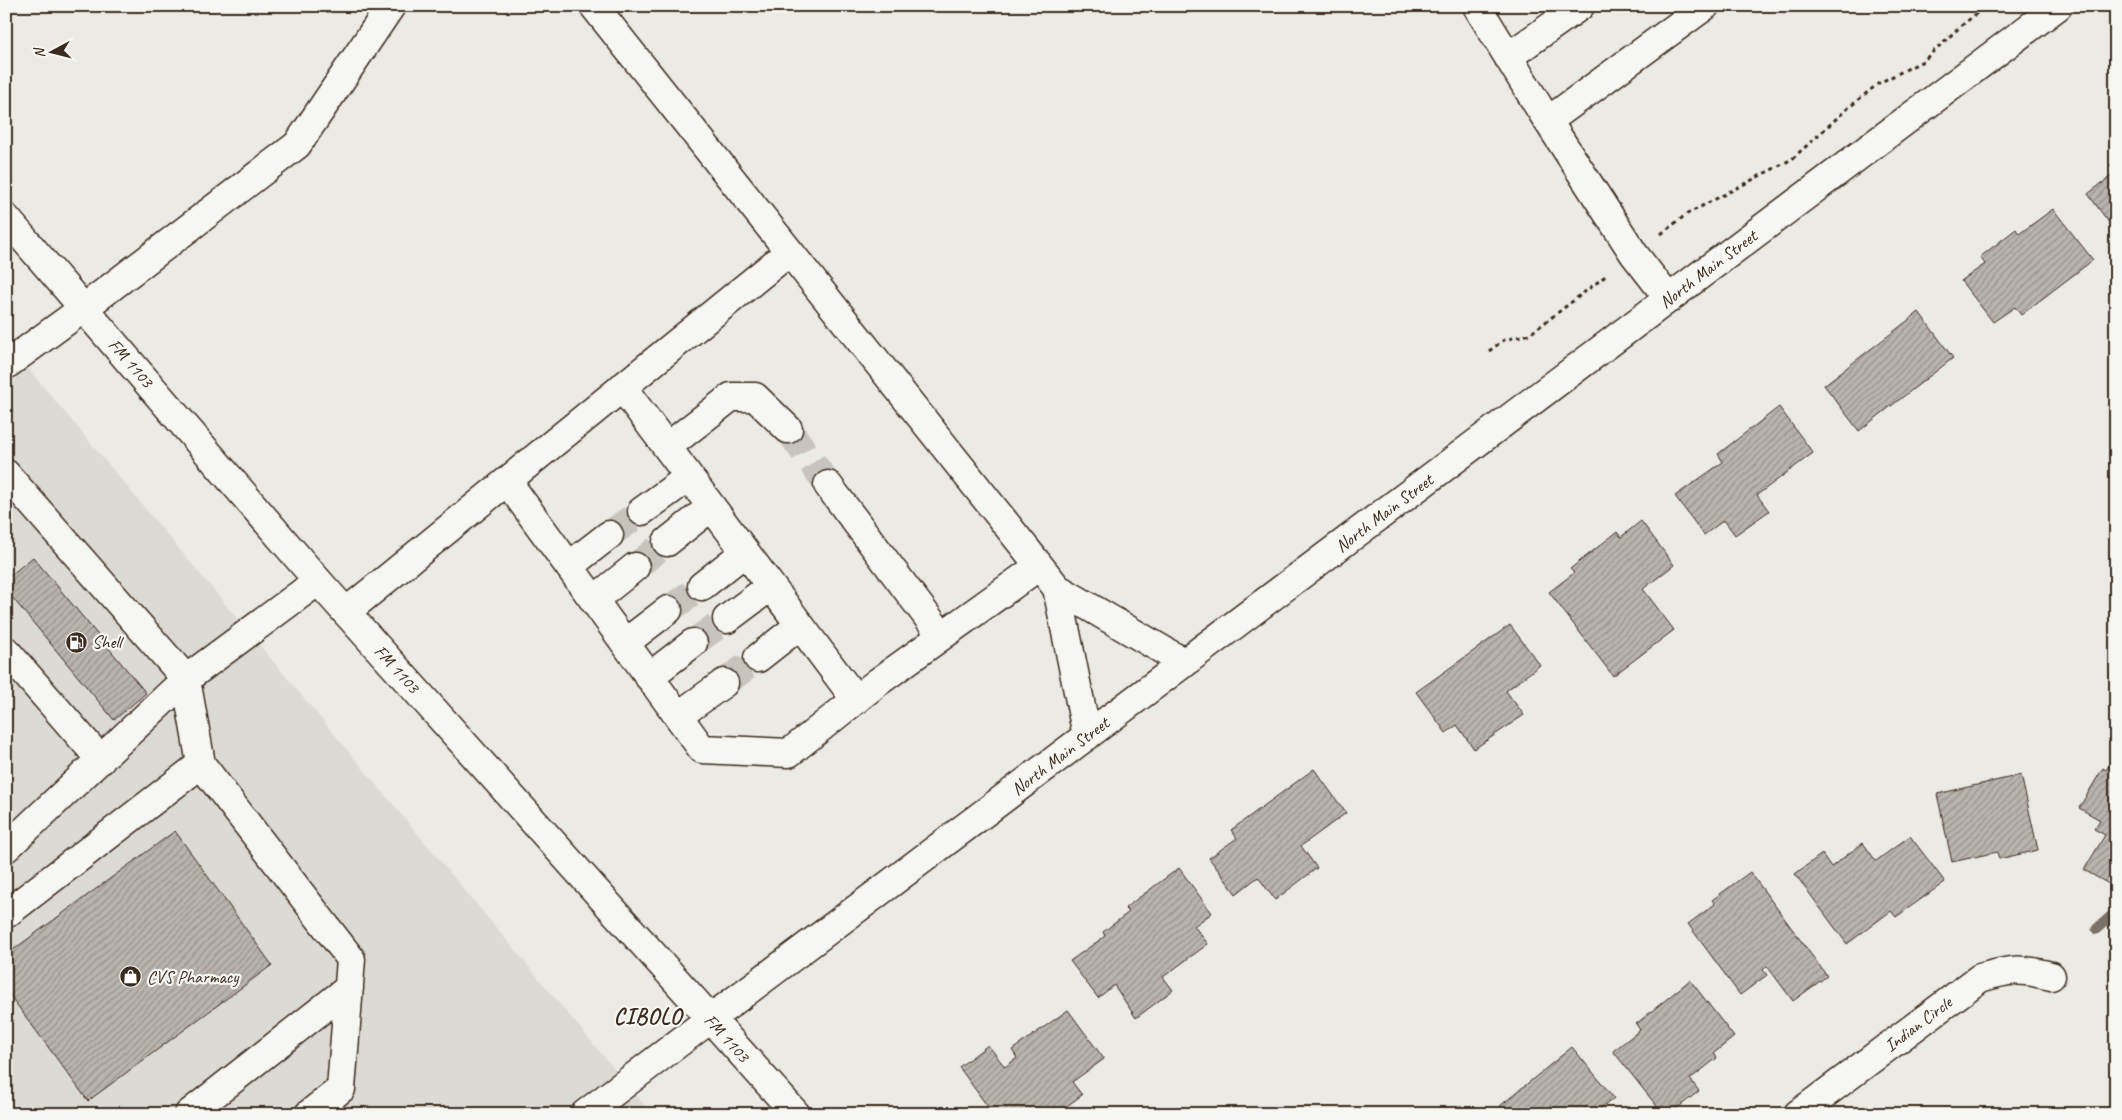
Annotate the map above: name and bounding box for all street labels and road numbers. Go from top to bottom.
street label: North Main Street [1655,224,1763,313]
street label: FM 1103 [104,334,159,393]
street label: North Main Street [1331,468,1439,557]
street label: FM 1103 [370,640,426,699]
street label: North Main Street [1007,711,1115,800]
street label: Indian Circle [1880,991,1957,1056]
street label: FM 1103 [700,1009,756,1068]

